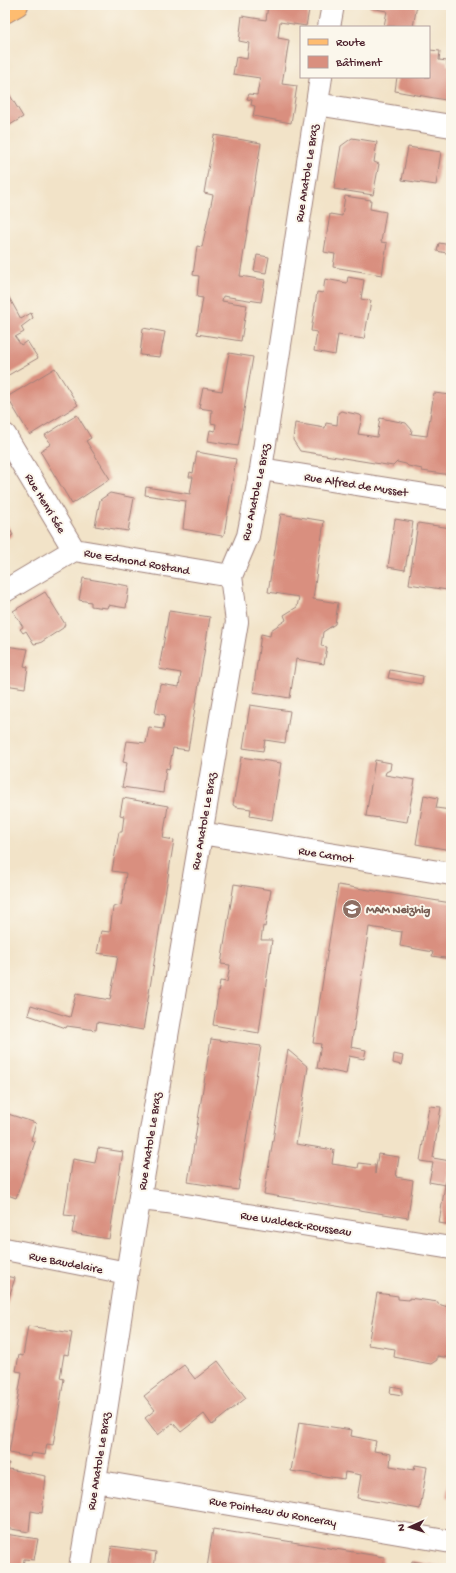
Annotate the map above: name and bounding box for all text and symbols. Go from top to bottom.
legend [300,26,430,78]
text: Route [336,37,366,51]
text: Bâtiment [335,57,383,71]
street label: Rue Anatole Le Braz [293,123,323,223]
street label: Rue Anatole Le Braz [240,442,274,542]
street label: Rue Alfred de Musset [303,471,410,501]
street label: Rue Henri Sée [21,472,68,537]
street label: Rue Edmond Rostand [83,547,192,579]
street label: Rue Anatole Le Braz [189,771,221,871]
street label: Rue Carnot [297,845,355,867]
school or university icon: MAM Neizhig [341,898,363,920]
place label: MAM Neizhig [366,904,431,918]
street label: Rue Anatole Le Braz [136,1091,166,1191]
street label: Rue Waldeck-Rousseau [239,1209,353,1241]
street label: Rue Baudelaire [27,1250,105,1278]
street label: Rue Anatole Le Braz [85,1411,115,1511]
street label: Rue Pointeau du Ronceray [208,1495,338,1531]
north arrow [390,1507,430,1547]
text: N [396,1524,408,1531]

